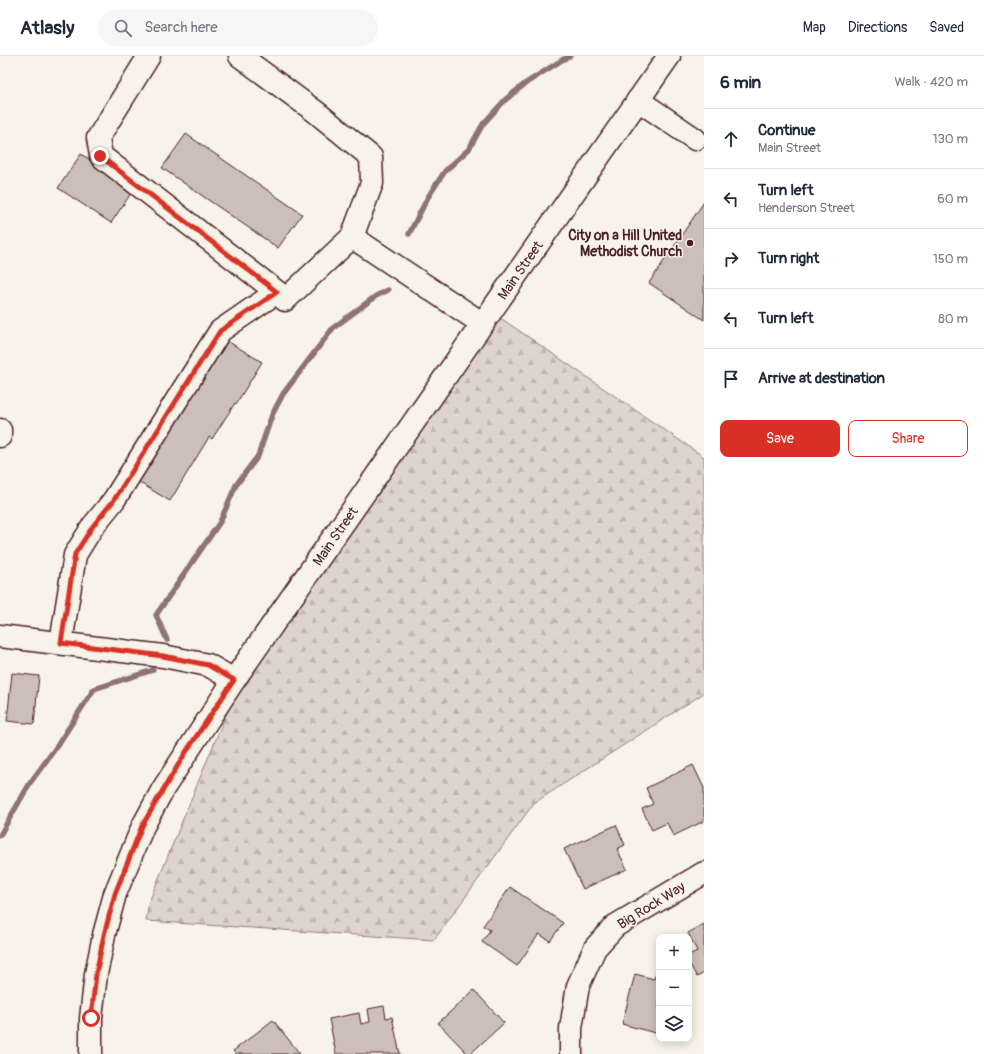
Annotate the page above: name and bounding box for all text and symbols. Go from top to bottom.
search box [98,10,378,46]
text: Atlasly [20,16,74,40]
icon: search [112,17,134,39]
text: Search here [144,18,218,37]
text: Map [803,19,826,36]
text: Directions [848,19,907,36]
text: Saved [929,19,964,36]
text: 6 min [720,72,761,93]
text: Walk · 420 m [894,74,968,90]
text: Continue [758,121,816,140]
icon: ahead [720,128,742,150]
text: 130 m [932,131,968,147]
text: Main Street [758,140,821,156]
route end [91,147,109,165]
text: Turn left [758,181,814,200]
icon: left [720,188,742,210]
text: 60 m [937,191,968,207]
text: Henderson Street [758,200,855,216]
place label: City on a Hill United Methodist Church [568,227,682,260]
street label: Main Street [494,237,547,303]
marker: City on a Hill United Methodist Church [685,238,695,248]
icon: right [720,248,742,270]
text: Turn right [758,249,819,268]
text: 150 m [933,251,968,267]
icon: left [720,308,742,330]
text: Turn left [758,309,814,328]
text: 80 m [938,311,968,327]
icon: arrive [720,368,742,390]
text: Arrive at destination [758,369,885,388]
button: Save [720,420,840,457]
button: Share [848,420,968,457]
street label: Main Street [309,503,362,569]
street label: Big Rock Way [614,878,688,933]
map controls [656,934,692,1042]
button: + [656,934,692,970]
button: − [656,970,692,1006]
button: layers [656,1006,692,1042]
route start [82,1009,100,1027]

